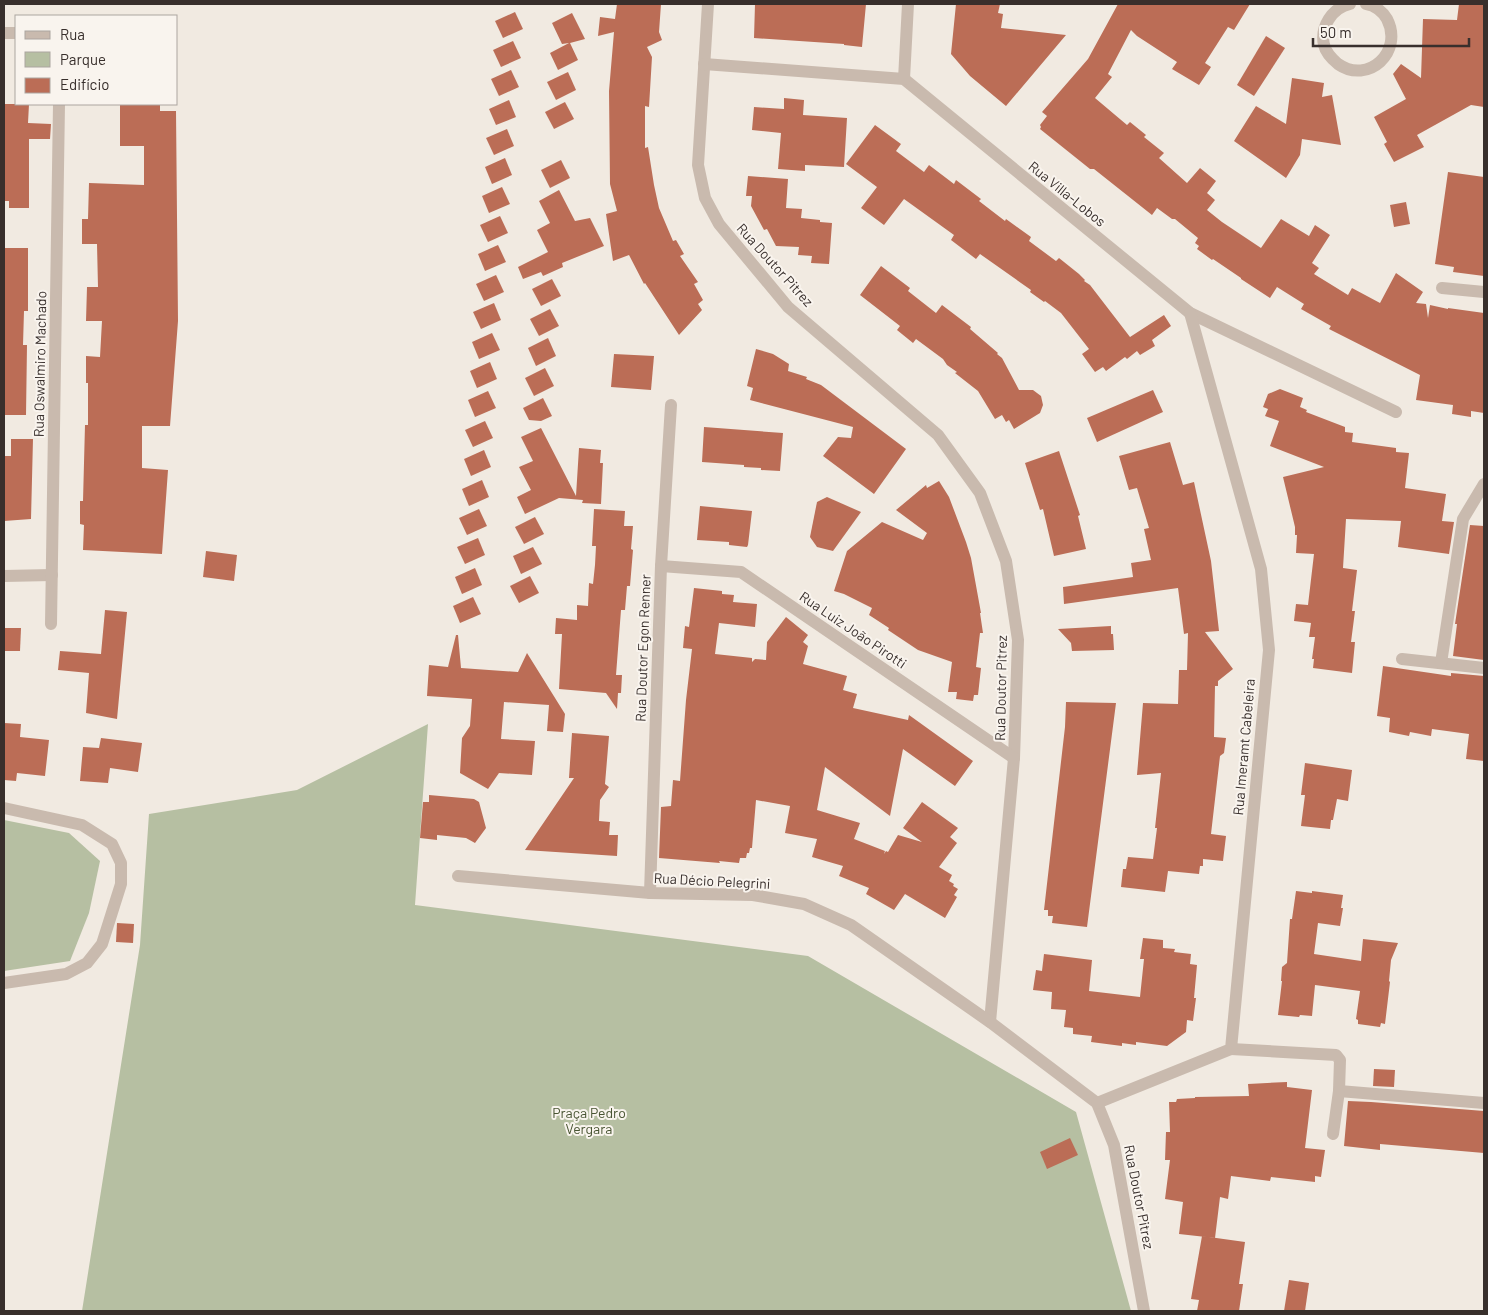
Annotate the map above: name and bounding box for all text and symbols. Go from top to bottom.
legend [15,15,178,105]
scale bar [1313,15,1469,47]
text: 50 m [1320,23,1352,41]
text: Rua [60,25,85,43]
text: Parque [60,50,106,68]
text: Edifício [60,75,109,93]
street label: Rua Villa-Lobos [1025,157,1110,230]
street label: Rua Doutor Pitrez [734,220,817,310]
street label: Rua Oswalmiro Machado [30,291,49,437]
street label: Rua Doutor Egon Renner [631,574,654,722]
street label: Rua Luiz João Pirotti [797,587,910,672]
street label: Rua Doutor Pitrez [991,635,1010,741]
street label: Rua Imeramt Cabeleira [1229,678,1258,816]
street label: Rua Décio Pelegrini [653,869,771,892]
park label: Praça Pedro Vergara [552,1104,626,1137]
street label: Rua Doutor Pitrez [1121,1143,1158,1251]

